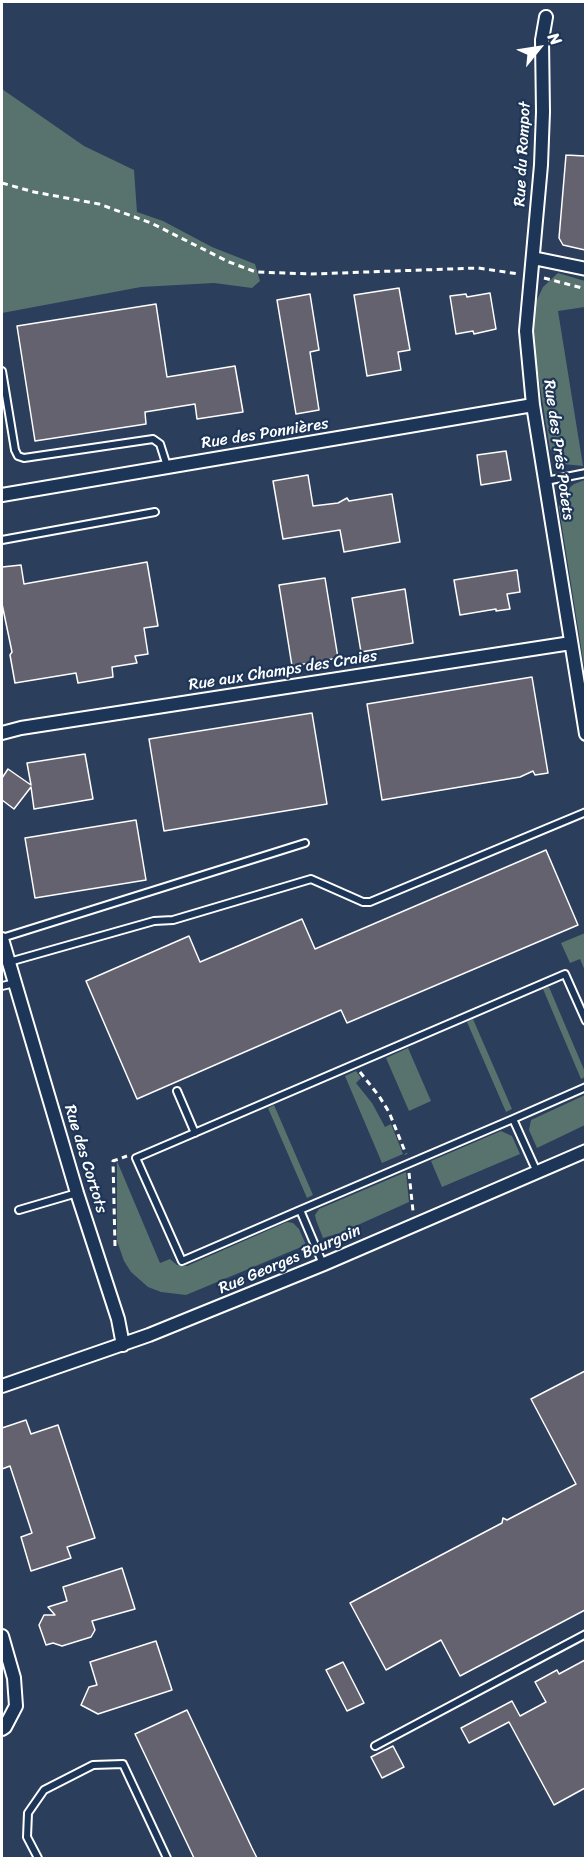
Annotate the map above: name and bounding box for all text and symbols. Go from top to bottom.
north arrow [509,18,569,78]
text: N [540,27,570,51]
street label: Rue du Rompot [511,101,535,207]
street label: Rue des Prés Potets [539,379,577,521]
street label: Rue des Ponnières [200,414,330,454]
street label: Rue aux Champs des Craies [187,647,379,695]
street label: Rue des Cortots [59,1102,111,1216]
street label: Rue Georges Bourgoin [216,1221,364,1299]

